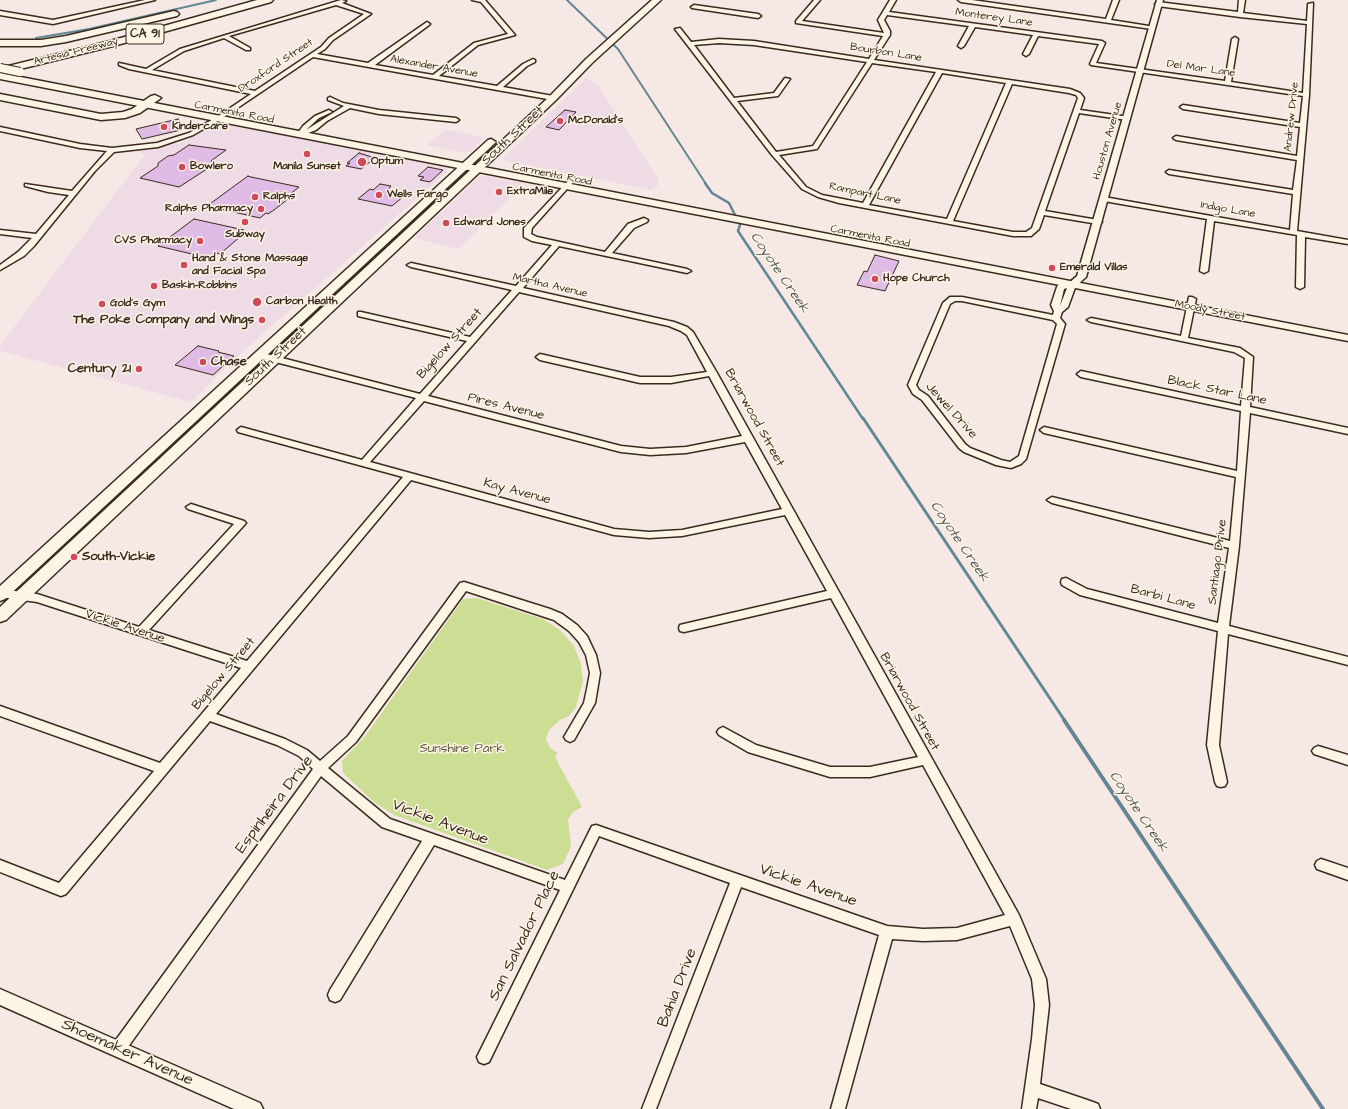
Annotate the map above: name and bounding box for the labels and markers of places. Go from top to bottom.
place label: McDonald's [568,114,623,128]
marker: McDonald's [555,116,565,126]
place label: Kindercare [172,120,228,134]
marker: Kindercare [159,122,169,132]
marker: Manila Sunset [302,149,312,159]
place label: Optum [371,155,403,169]
marker: Optum [356,156,368,168]
place label: Bowlero [190,160,233,174]
place label: Manila Sunset [273,160,341,174]
marker: Bowlero [177,162,187,172]
place label: ExtraMile [507,185,553,199]
marker: ExtraMile [494,187,504,197]
place label: Wells Fargo [387,188,448,202]
place label: Ralphs [263,190,295,204]
marker: Wells Fargo [374,190,384,200]
marker: Ralphs [250,192,260,202]
place label: Ralphs Pharmacy [165,202,253,216]
marker: Ralphs Pharmacy [256,204,266,214]
place label: Edward Jones [454,216,526,230]
marker: Subway [240,217,250,227]
marker: Edward Jones [441,218,451,228]
place label: Subway [225,228,265,242]
place label: CVS Pharmacy [115,234,192,248]
marker: CVS Pharmacy [195,236,205,246]
place label: Hand & Stone Massage and Facial Spa [192,252,308,278]
marker: Hand & Stone Massage and Facial Spa [179,260,189,270]
place label: Emerald Villas [1060,261,1128,275]
marker: Emerald Villas [1047,263,1057,273]
place label: Hope Church [883,272,950,286]
marker: Hope Church [870,274,880,284]
place label: Baskin-Robbins [162,279,237,293]
marker: Baskin-Robbins [149,281,159,291]
place label: Carbon Health [266,295,338,309]
marker: Carbon Health [251,296,263,308]
place label: Gold's Gym [110,297,165,311]
marker: Gold's Gym [97,299,107,309]
place label: The Poke Company and Wings [73,312,254,328]
marker: The Poke Company and Wings [257,315,267,325]
place label: Chase [211,354,247,370]
marker: Chase [198,357,208,367]
place label: Century 21 [68,361,131,377]
marker: Century 21 [134,364,144,374]
place label: South-Vickie [82,549,155,565]
marker: South-Vickie [69,552,79,562]

